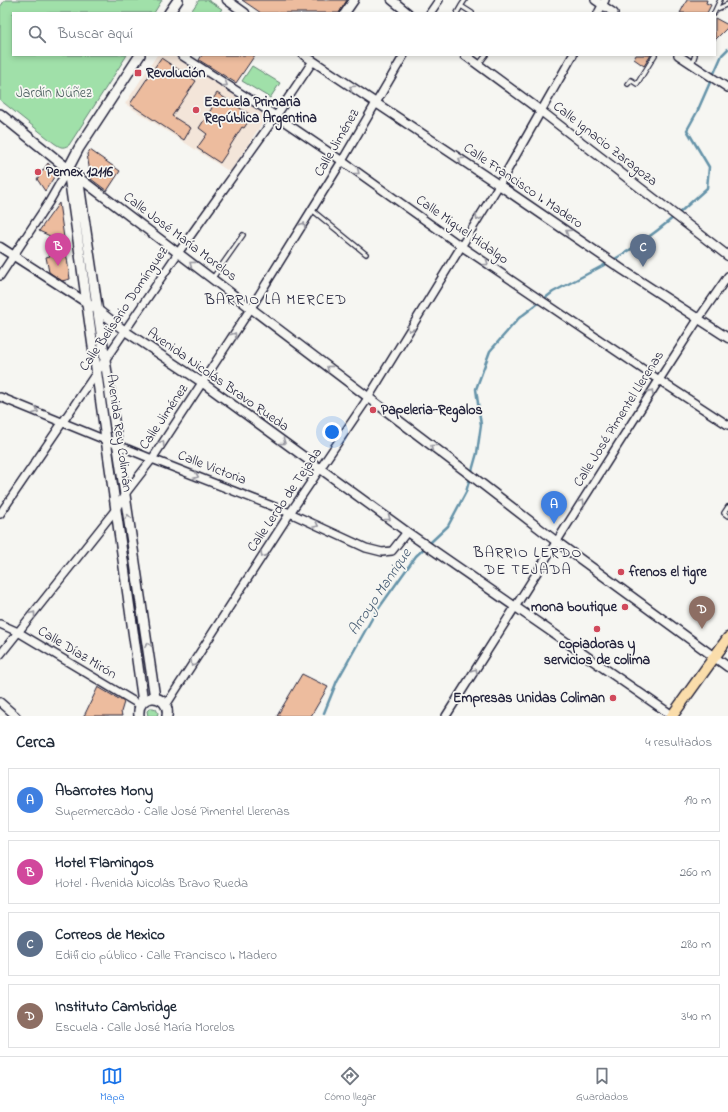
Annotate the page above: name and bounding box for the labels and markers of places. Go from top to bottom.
place label: Revolución [145,63,206,84]
marker: Revolución [133,68,143,78]
place label: Escuela Primaria República Argentina [203,92,317,131]
marker: Escuela Primaria República Argentina [191,105,201,115]
place label: Pemex 12116 [46,162,114,183]
marker: Pemex 12116 [33,167,43,177]
pin: B [45,233,71,266]
pin: C [630,234,656,267]
place label: Papeleria-Regalos [381,400,483,423]
marker: Papeleria-Regalos [368,405,378,415]
pin: A [541,491,567,524]
place label: frenos el tigre [628,562,707,585]
marker: frenos el tigre [616,567,626,577]
pin: D [689,596,715,629]
place label: mona boutique [531,597,618,618]
marker: mona boutique [620,602,630,612]
marker: copiadoras y servicios de colima [592,624,602,634]
place label: copiadoras y servicios de colima [544,634,651,671]
place label: Empresas Unidas Coliman [453,688,605,709]
marker: Empresas Unidas Coliman [608,693,618,703]

